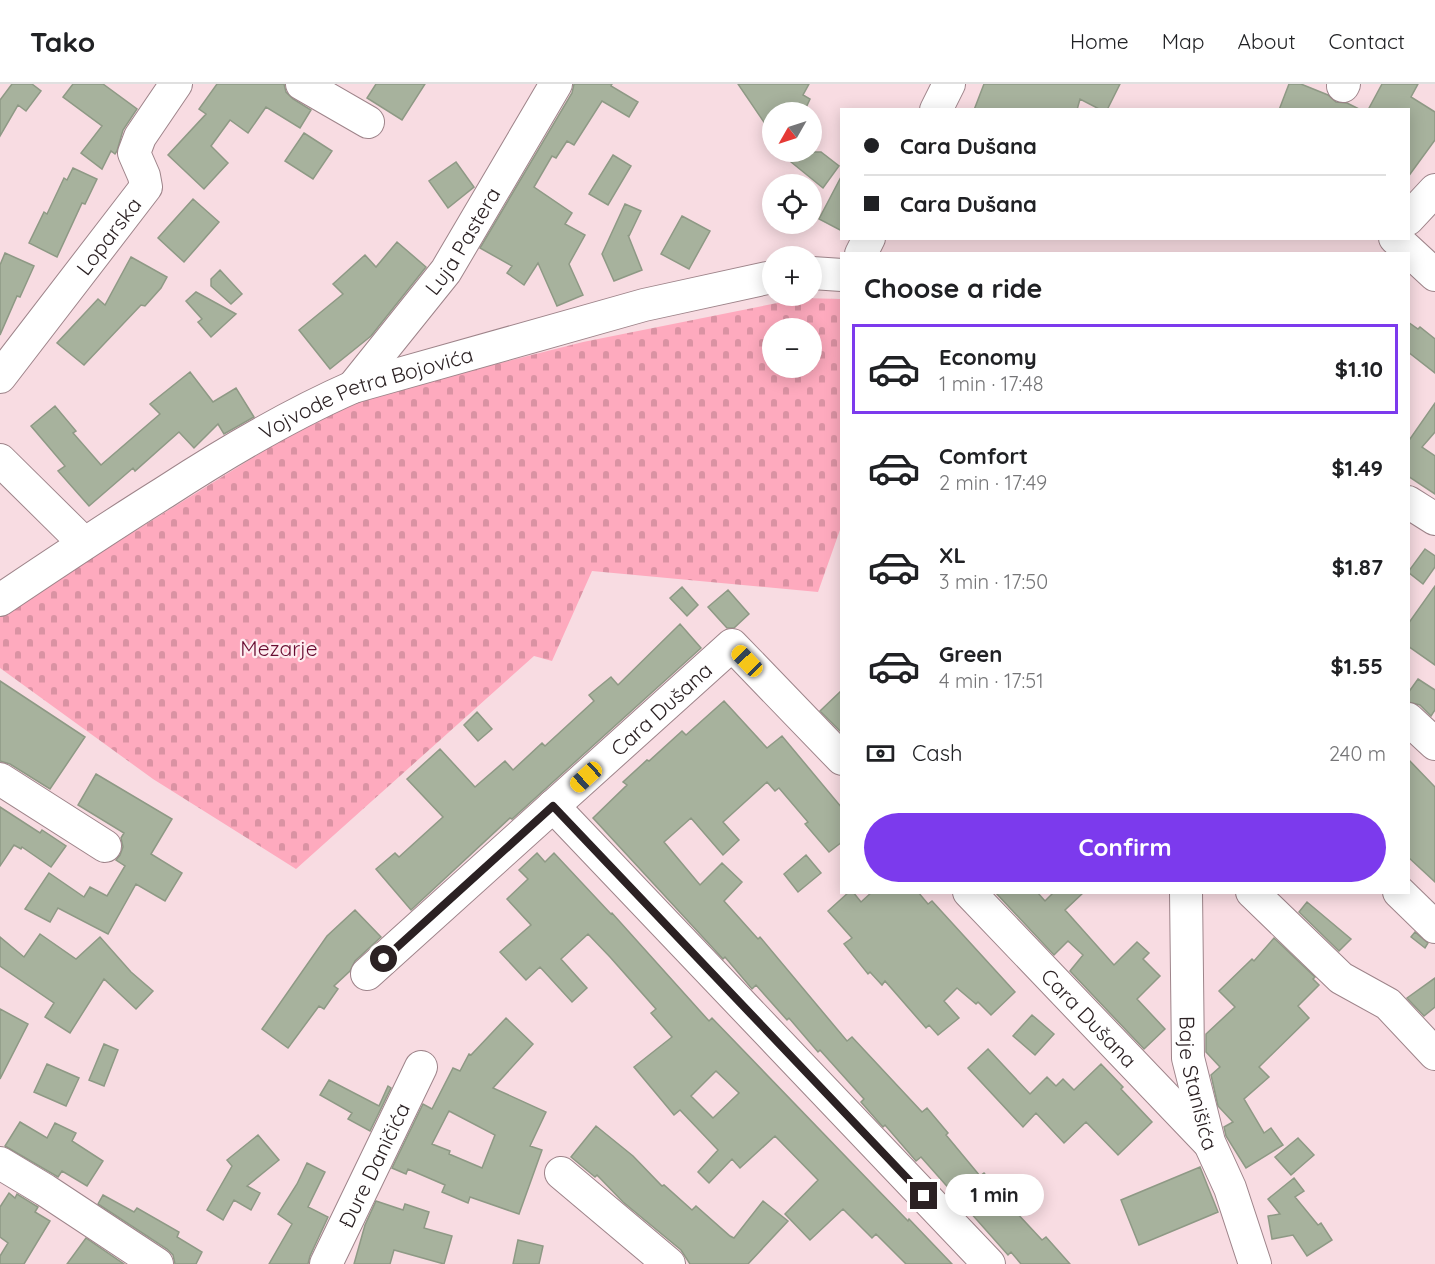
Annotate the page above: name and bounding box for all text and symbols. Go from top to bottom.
text: Tako [30,24,95,59]
text: Home [1070,28,1129,54]
text: Map [1162,28,1205,54]
text: About [1238,28,1296,54]
text: Contact [1329,28,1405,54]
north arrow [762,102,822,162]
map controls [762,102,822,378]
text: Cara Dušana [900,132,1037,160]
button: locate [762,174,822,234]
street label: Luja Pastera [419,182,505,300]
text: Cara Dušana [900,190,1037,218]
street label: Loparska [70,192,147,280]
button: + [762,246,822,306]
text: Choose a ride [864,271,1042,305]
button: − [762,318,822,378]
street label: Vojvode Petra Bojovića [254,341,476,445]
icon: car [867,342,921,396]
text: Economy [939,343,1037,371]
text: $1.10 [1335,355,1383,383]
text: 1 min · 17:48 [939,371,1044,396]
icon: car [867,441,921,495]
text: Comfort [939,442,1028,470]
text: $1.49 [1331,454,1383,482]
text: 2 min · 17:49 [939,470,1047,495]
icon: car [867,540,921,594]
text: XL [939,541,966,569]
text: $1.87 [1332,553,1383,581]
text: 3 min · 17:50 [939,569,1048,594]
park label: Mezarje [240,635,318,661]
icon: car [867,639,921,693]
text: Green [939,640,1002,668]
car [728,642,766,680]
text: $1.55 [1330,652,1383,680]
street label: Cara Dušana [605,657,717,761]
text: 4 min · 17:51 [939,668,1044,693]
icon: cash [864,737,897,770]
text: Cash [912,739,963,767]
text: 240 m [1329,741,1386,766]
car [567,758,605,796]
button: Confirm [864,813,1386,882]
route start [370,945,397,972]
street label: Cara Dušana [1036,963,1143,1073]
street label: Baje Stanišića [1174,1016,1224,1154]
street label: Đure Daničića [333,1098,415,1232]
callout: 1 min [945,1175,1044,1217]
route end [910,1182,937,1209]
text: 1 min [970,1182,1019,1207]

